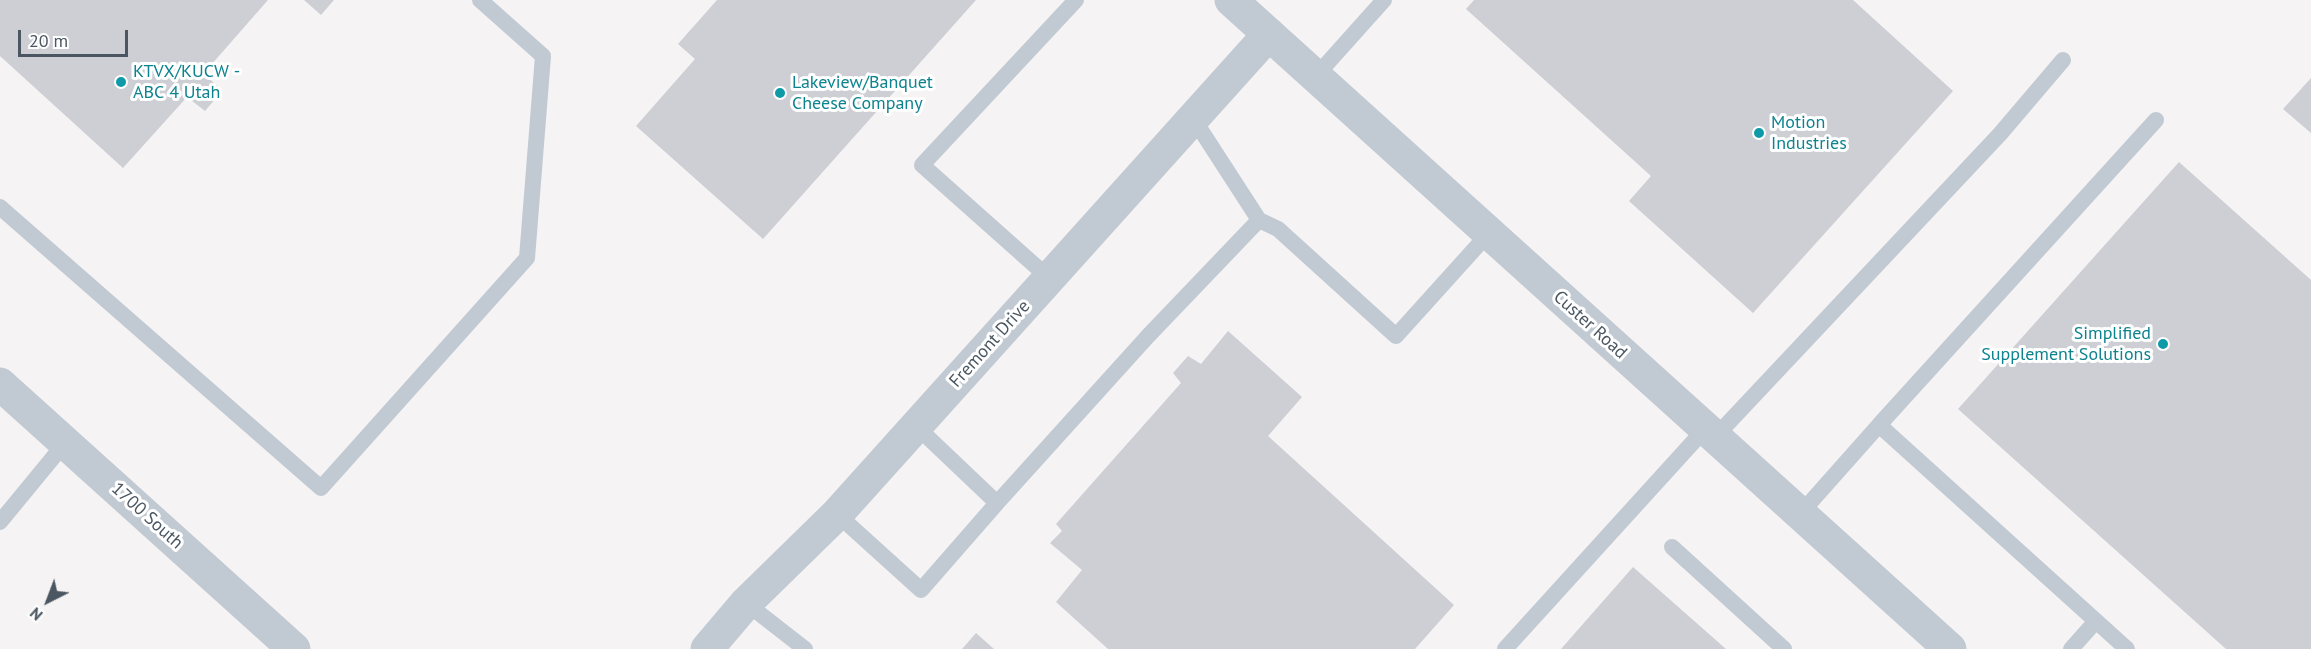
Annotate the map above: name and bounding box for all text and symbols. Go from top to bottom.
scale bar [21,18,130,56]
text: 20 m [29,29,68,52]
place label: KTVX/KUCW - ABC 4 Utah [133,61,240,104]
place label: Lakeview/Banquet Cheese Company [792,72,933,115]
marker: KTVX/KUCW - ABC 4 Utah [114,75,128,89]
marker: Lakeview/Banquet Cheese Company [773,86,787,100]
place label: Motion Industries [1771,112,1847,154]
marker: Motion Industries [1752,126,1766,140]
street label: Custer Road [1549,286,1631,364]
street label: Fremont Drive [945,296,1035,392]
place label: Simplified Supplement Solutions [1981,323,2151,366]
marker: Simplified Supplement Solutions [2156,337,2170,351]
street label: 1700 South [107,478,187,554]
north arrow [18,571,78,631]
text: N [25,603,47,625]

